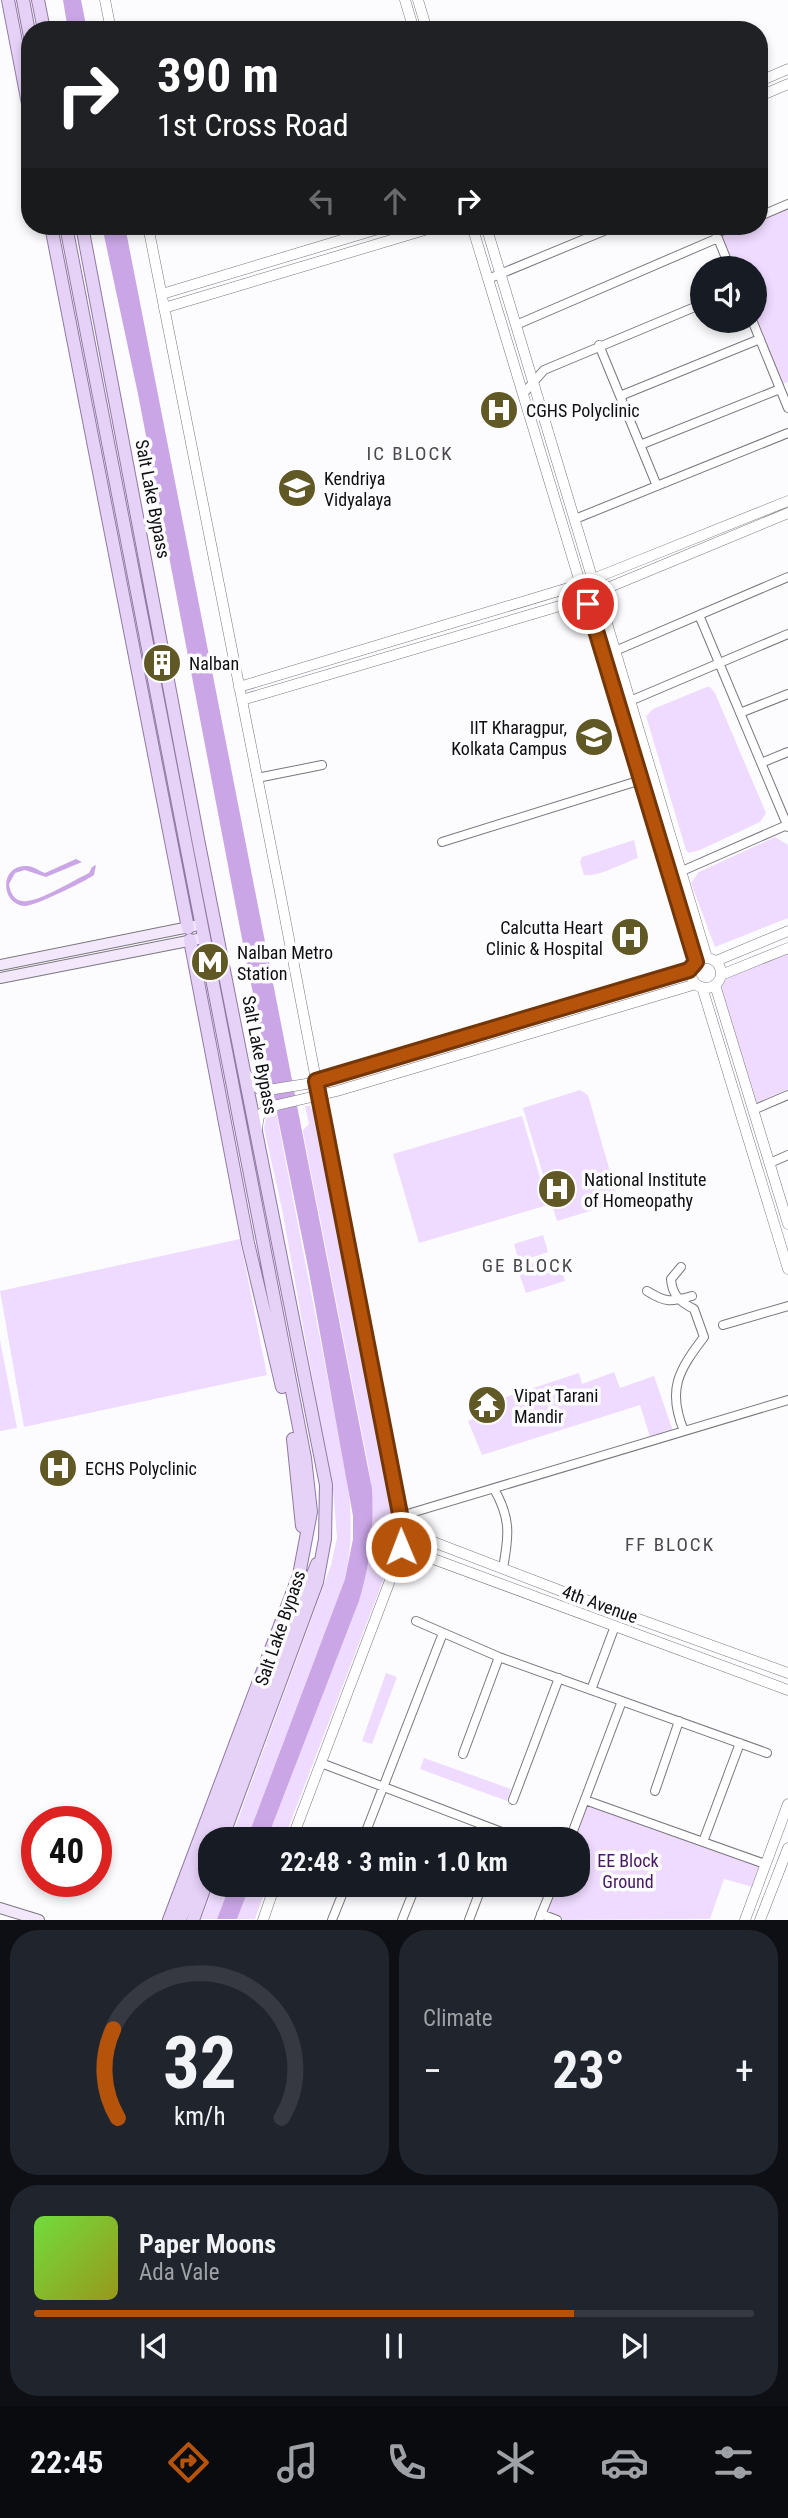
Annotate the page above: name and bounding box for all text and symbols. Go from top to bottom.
text: 390 m [157,47,279,104]
icon: right [42,49,133,140]
text: 1st Cross Road [157,106,349,144]
icon: left [303,182,341,220]
icon: ahead [376,182,414,220]
icon: right [449,182,487,220]
map controls [690,256,767,333]
button: sound [690,256,767,333]
hospital icon: CGHS Polyclinic [478,389,520,431]
place label: CGHS Polyclinic [526,400,640,421]
street label: Salt Lake Bypass [131,438,175,560]
district label: IC BLOCK [366,442,454,465]
school or university icon: Kendriya Vidyalaya [276,467,318,509]
place label: Kendriya Vidyalaya [324,468,392,510]
pin [558,574,618,634]
icon: arrive [569,585,607,623]
building icon: Nalban [141,642,183,684]
place label: Nalban [189,653,239,674]
school or university icon: IIT Kharagpur, Kolkata Campus [573,716,615,758]
place label: IIT Kharagpur, Kolkata Campus [451,717,567,759]
hospital icon: Calcutta Heart Clinic & Hospital [609,916,651,958]
place label: Calcutta Heart Clinic & Hospital [486,917,603,959]
metro station icon: Nalban Metro Station [189,941,231,983]
place label: Nalban Metro Station [237,942,333,984]
street label: Salt Lake Bypass [238,994,282,1116]
hospital icon: National Institute of Homeopathy [536,1168,578,1210]
place label: National Institute of Homeopathy [584,1169,707,1211]
district label: GE BLOCK [482,1254,574,1277]
temple icon: Vipat Tarani Mandir [466,1384,508,1426]
place label: Vipat Tarani Mandir [514,1385,598,1427]
hospital icon: ECHS Polyclinic [37,1447,79,1489]
place label: ECHS Polyclinic [85,1458,197,1479]
position arrow [364,1510,438,1584]
district label: FF BLOCK [625,1533,715,1556]
street label: Salt Lake Bypass [250,1568,310,1688]
street label: 4th Avenue [559,1581,641,1627]
speed limit sign: 40 [21,1806,112,1897]
text: 22:48 · 3 min · 1.0 km [280,1847,508,1877]
park label: EE Block Ground [597,1850,659,1892]
text: Climate [423,2005,493,2032]
text: 32 [163,2021,236,2107]
text: 23° [552,2040,625,2101]
text: − [423,2049,442,2093]
text: + [735,2049,754,2093]
text: km/h [174,2102,225,2131]
text: Paper Moons [139,2229,276,2259]
text: Ada Vale [139,2259,219,2286]
icon: previous [135,2327,173,2365]
icon: pause [375,2327,413,2365]
icon: next [615,2327,653,2365]
icon: directions [164,2438,213,2487]
icon: music [273,2438,322,2487]
icon: phone [382,2438,431,2487]
icon: climate [491,2438,540,2487]
icon: car [600,2438,649,2487]
icon: filters [709,2438,758,2487]
text: 22:45 [30,2443,103,2481]

